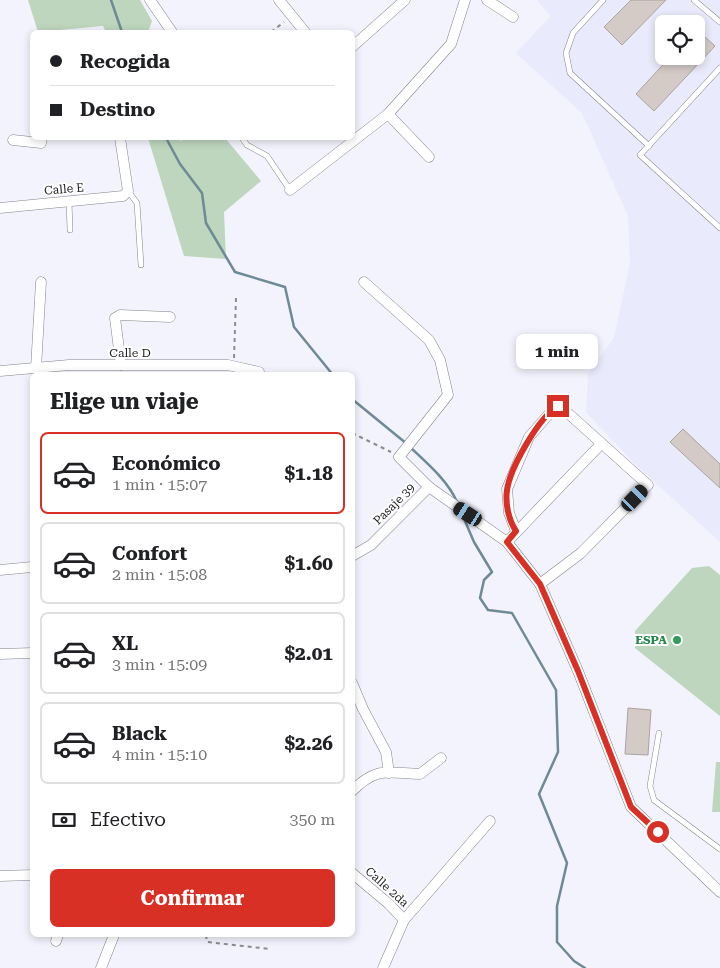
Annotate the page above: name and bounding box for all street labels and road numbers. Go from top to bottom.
street label: Calle E [44,180,84,198]
street label: Calle D [109,346,151,360]
street label: Pasaje 39 [370,480,418,528]
street label: Calle 2da [363,864,412,910]

